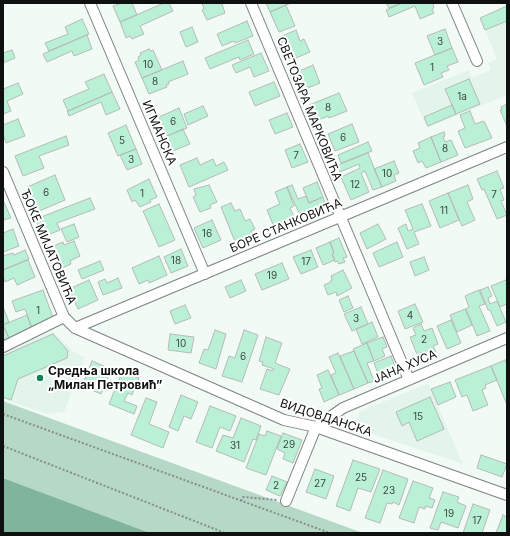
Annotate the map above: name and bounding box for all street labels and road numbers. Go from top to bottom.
street label: СВЕТОЗАРА МАРКОВИЋА [273,35,345,183]
street label: ИГМАНСКА [139,98,179,168]
street label: ЂОКЕ МИЈАТОВИЋА [17,187,79,307]
street label: БОРЕ СТАНКОВИЋА [228,196,344,256]
street label: ЈАНА ХУСА [371,347,439,387]
street label: ВИДОВДАНСКА [278,396,374,440]

